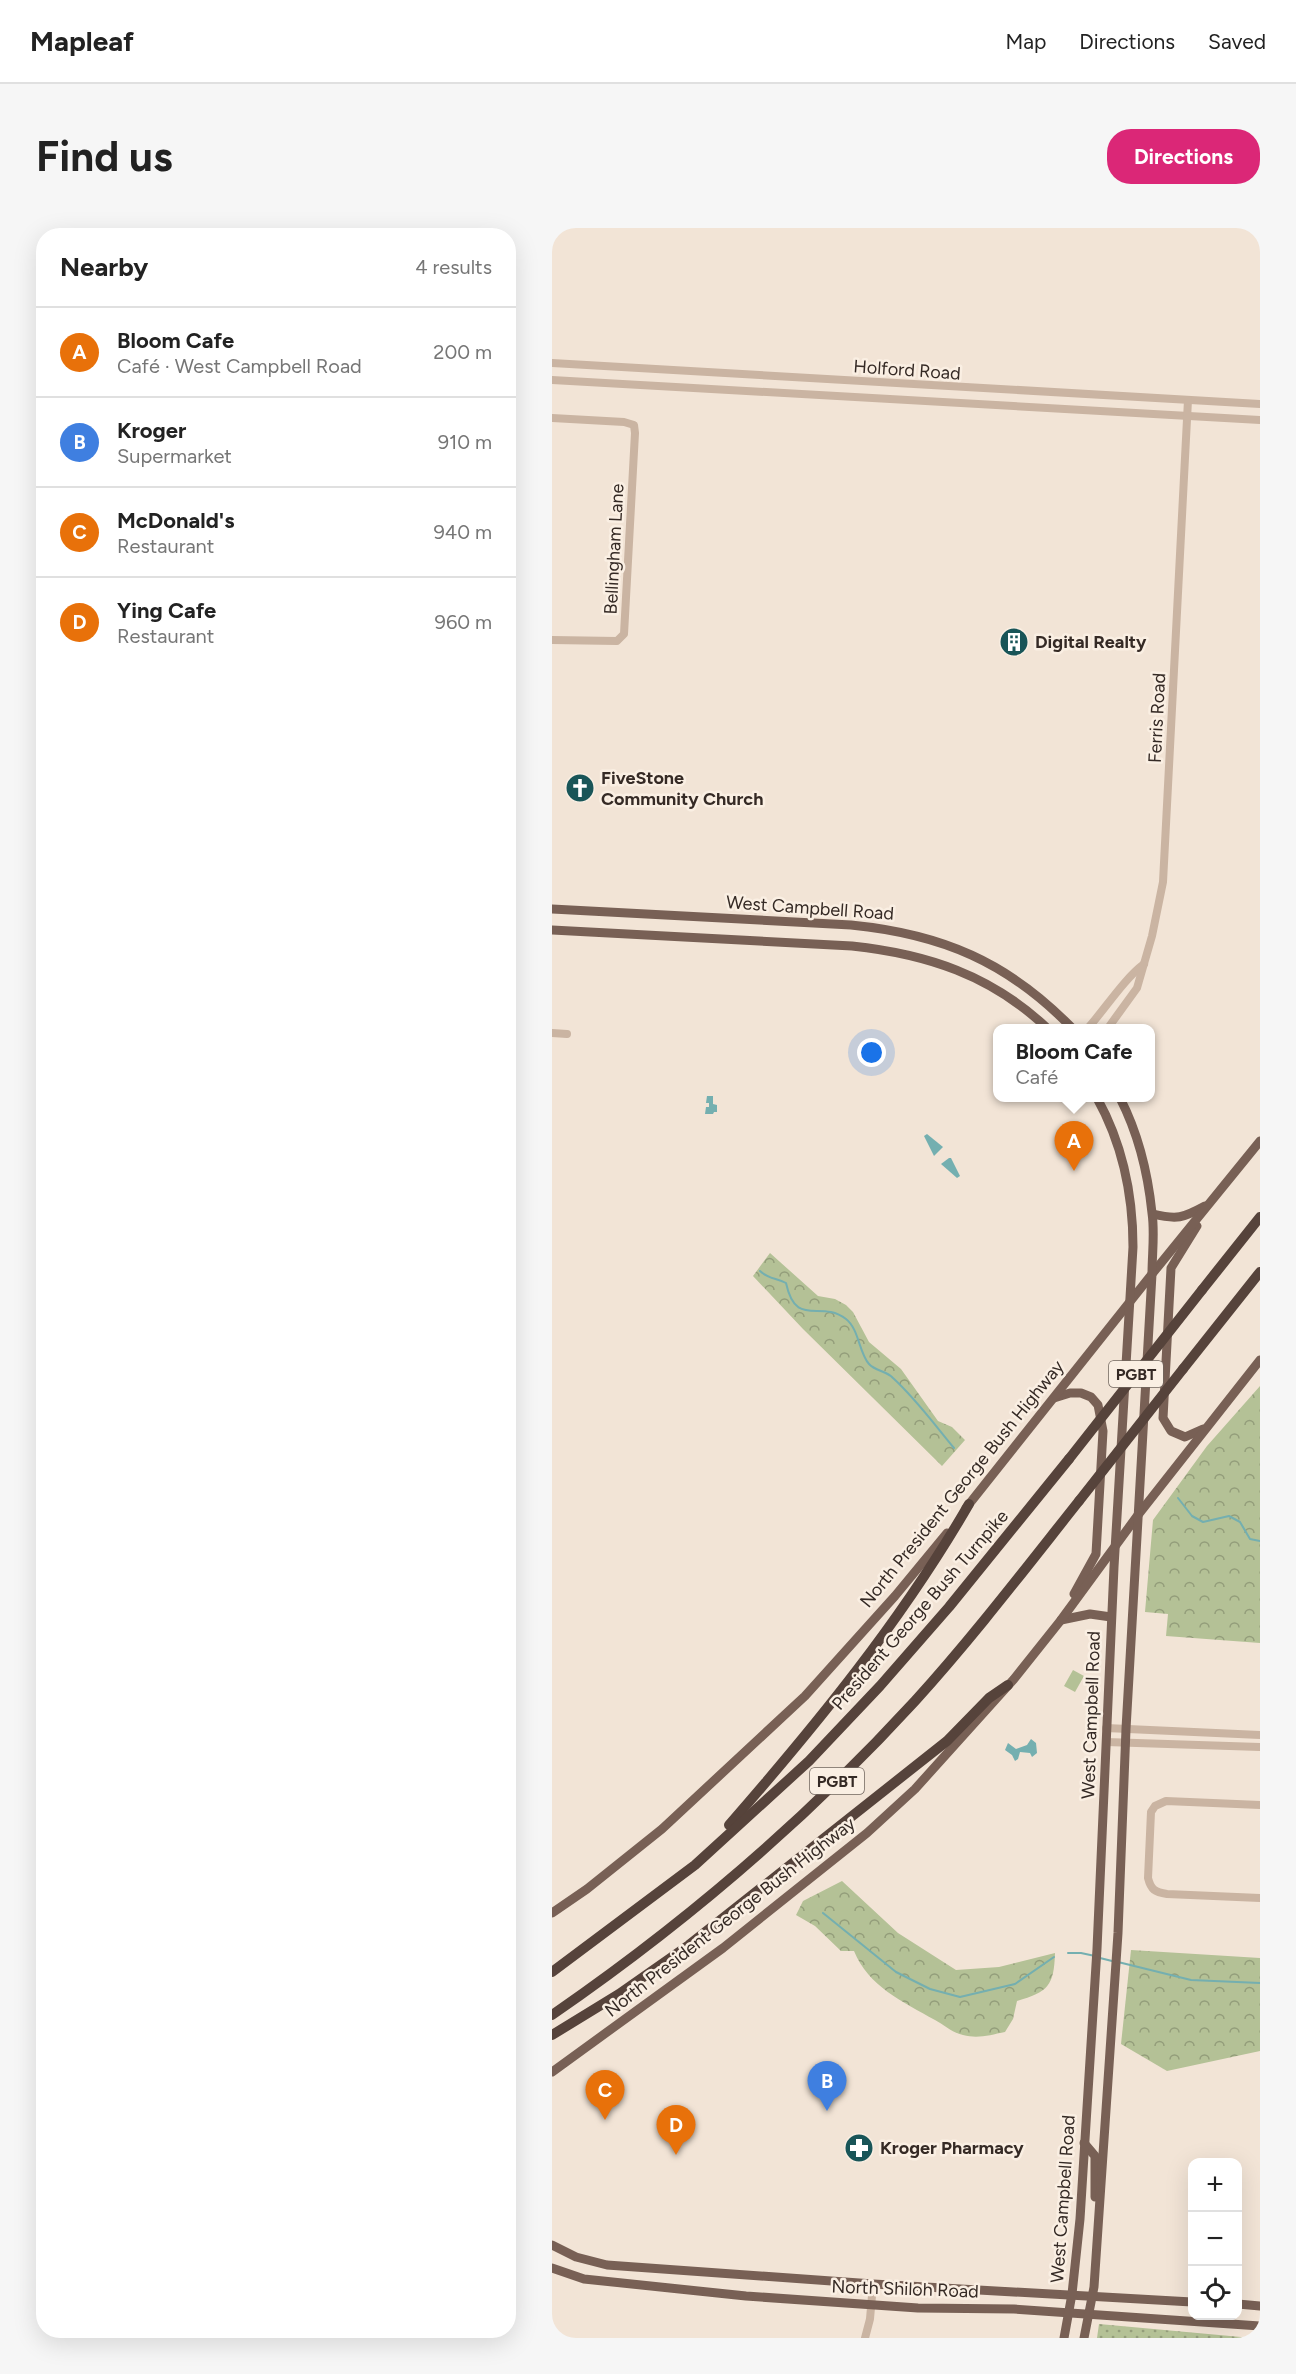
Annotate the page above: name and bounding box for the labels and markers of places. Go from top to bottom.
building icon: Digital Realty [998,626,1030,658]
place label: Digital Realty [1035,631,1147,653]
place label: FiveStone Community Church [601,767,763,810]
church icon: FiveStone Community Church [564,772,596,804]
pin: A [1054,1122,1094,1171]
pin: B [808,2062,846,2111]
pin: C [586,2070,624,2120]
pin: D [656,2106,696,2155]
pharmacy icon: Kroger Pharmacy [843,2132,875,2164]
place label: Kroger Pharmacy [880,2137,1024,2159]

